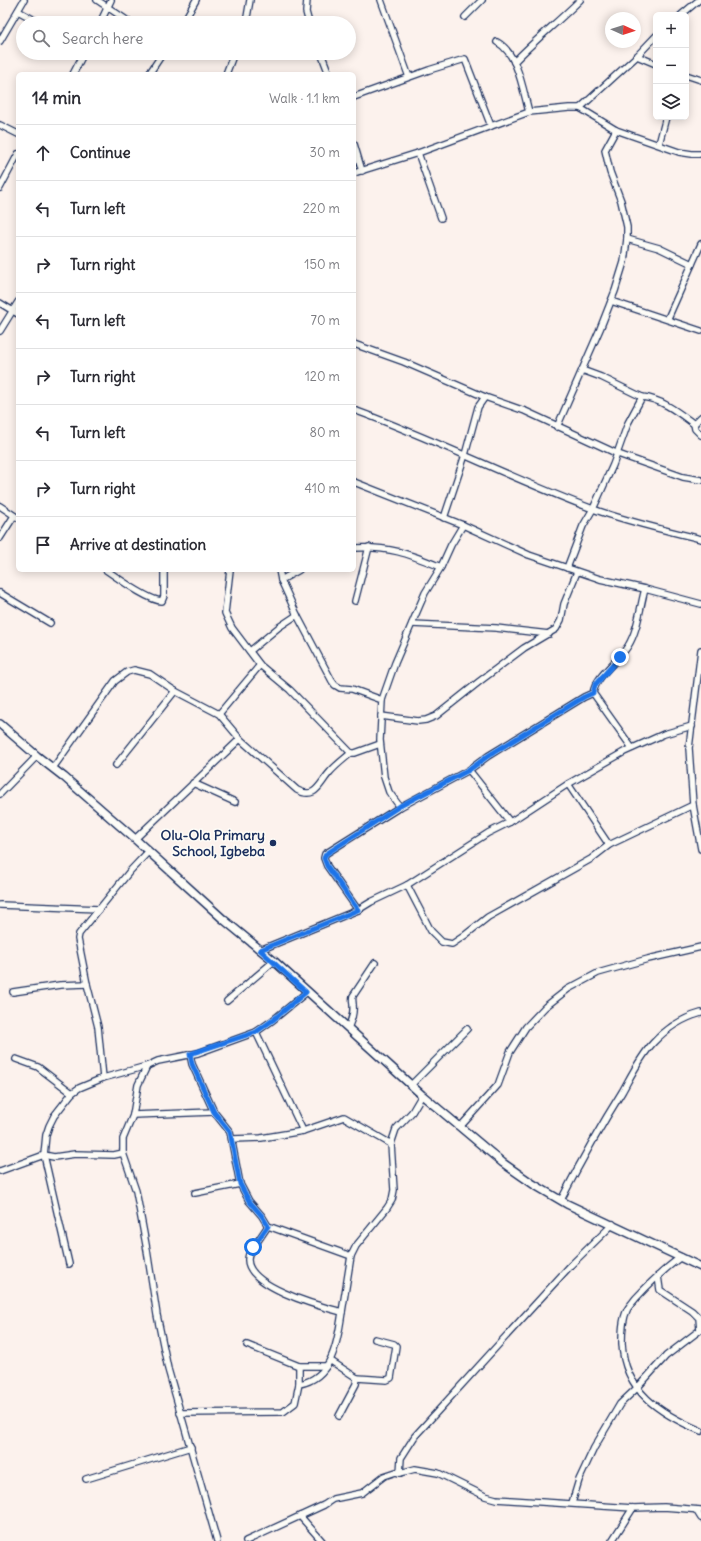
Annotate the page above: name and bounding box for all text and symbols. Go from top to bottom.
north arrow [605,12,641,48]
map controls [653,12,689,120]
button: + [653,12,689,48]
search box [16,16,356,60]
icon: search [30,27,52,49]
text: Search here [62,29,143,48]
button: − [653,48,689,84]
button: layers [653,84,689,120]
text: 14 min [32,87,81,109]
text: Walk · 1.1 km [269,90,340,107]
icon: ahead [32,142,54,164]
text: Continue [70,143,131,162]
text: 30 m [310,144,340,161]
icon: left [32,198,54,220]
text: Turn left [70,199,125,218]
text: 220 m [303,200,340,217]
icon: right [32,254,54,276]
text: Turn right [70,255,135,274]
text: 150 m [304,256,340,273]
icon: left [32,310,54,332]
text: Turn left [70,311,125,330]
text: 70 m [311,312,340,329]
icon: right [32,366,54,388]
text: Turn right [70,367,135,386]
text: 120 m [305,368,340,385]
icon: left [32,422,54,444]
text: Turn left [70,423,125,442]
text: 80 m [309,424,340,441]
icon: right [32,478,54,500]
text: Turn right [70,479,135,498]
text: 410 m [304,480,340,497]
icon: arrive [32,534,54,556]
text: Arrive at destination [70,535,206,554]
route end [611,648,629,666]
place label: Olu-Ola Primary School, Igbeba [161,826,265,860]
marker: Olu-Ola Primary School, Igbeba [268,838,278,848]
route start [244,1238,262,1256]

